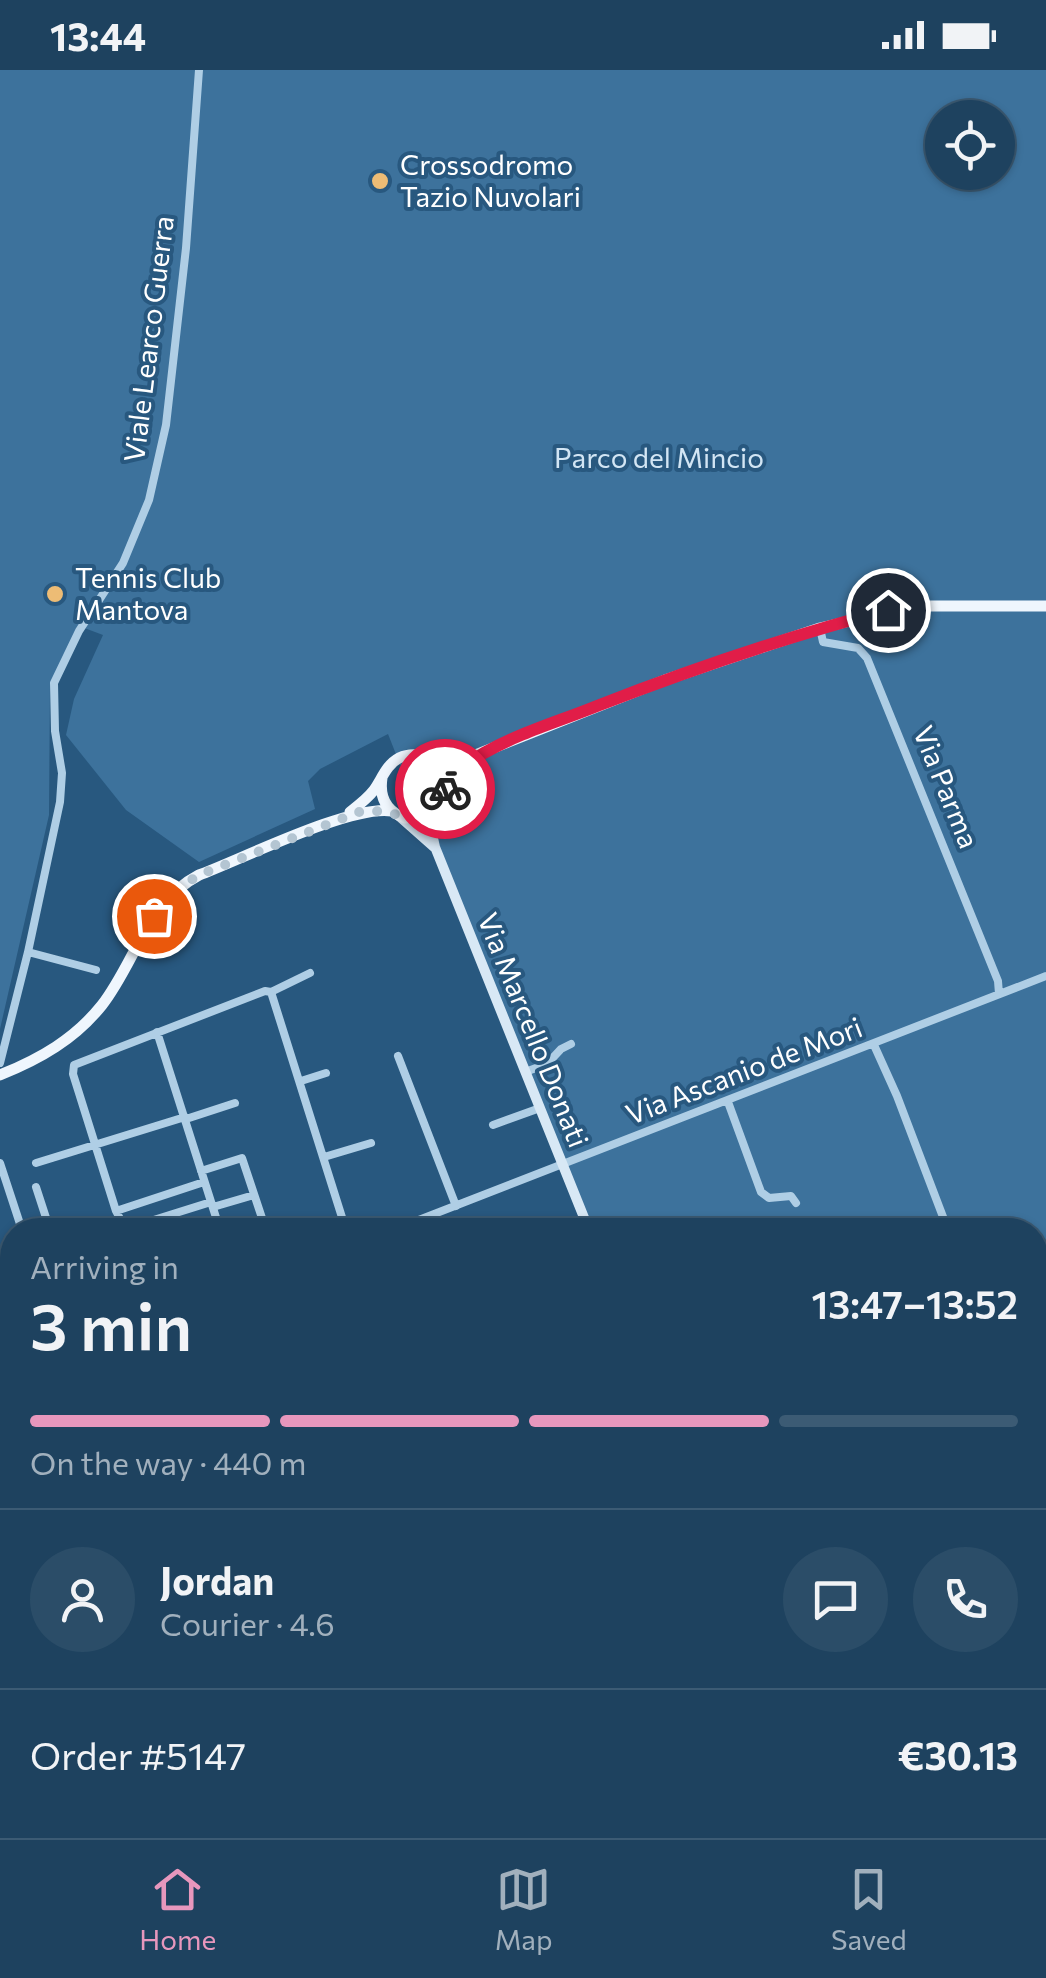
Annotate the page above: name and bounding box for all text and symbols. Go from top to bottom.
text: 13:44 [50,12,146,59]
map controls [925,100,1015,190]
button: locate [925,100,1015,190]
place label: Crossodromo Tazio Nuvolari [400,147,581,213]
marker: Crossodromo Tazio Nuvolari [369,170,391,192]
street label: Viale Learco Guerra [116,214,180,464]
park label: Parco del Mincio [554,440,764,474]
place label: Tennis Club Mantova [75,560,221,626]
pin [846,568,931,653]
marker: Tennis Club Mantova [44,583,66,605]
icon: home [861,583,916,638]
street label: Via Parma [907,720,987,853]
courier [395,739,495,839]
icon: bike [418,762,473,817]
pin [112,874,197,959]
icon: bag [127,889,182,944]
street label: Via Marcello Donati [471,907,597,1152]
street label: Via Ascanio de Mori [621,1009,867,1131]
text: Arriving in [30,1246,179,1286]
text: 13:47–13:52 [811,1280,1018,1327]
text: 3 min [30,1284,192,1363]
text: On the way · 440 m [30,1442,306,1482]
button: person [30,1547,135,1652]
button: chat [783,1547,888,1652]
button: phone [913,1547,1018,1652]
text: Jordan [160,1556,274,1603]
text: Courier · 4.6 [160,1603,335,1643]
text: Order #5147 [30,1731,246,1778]
text: €30.13 [898,1731,1018,1778]
tab: Home [139,1862,216,1956]
tab: Map [495,1862,553,1956]
tab: Saved [831,1862,907,1956]

